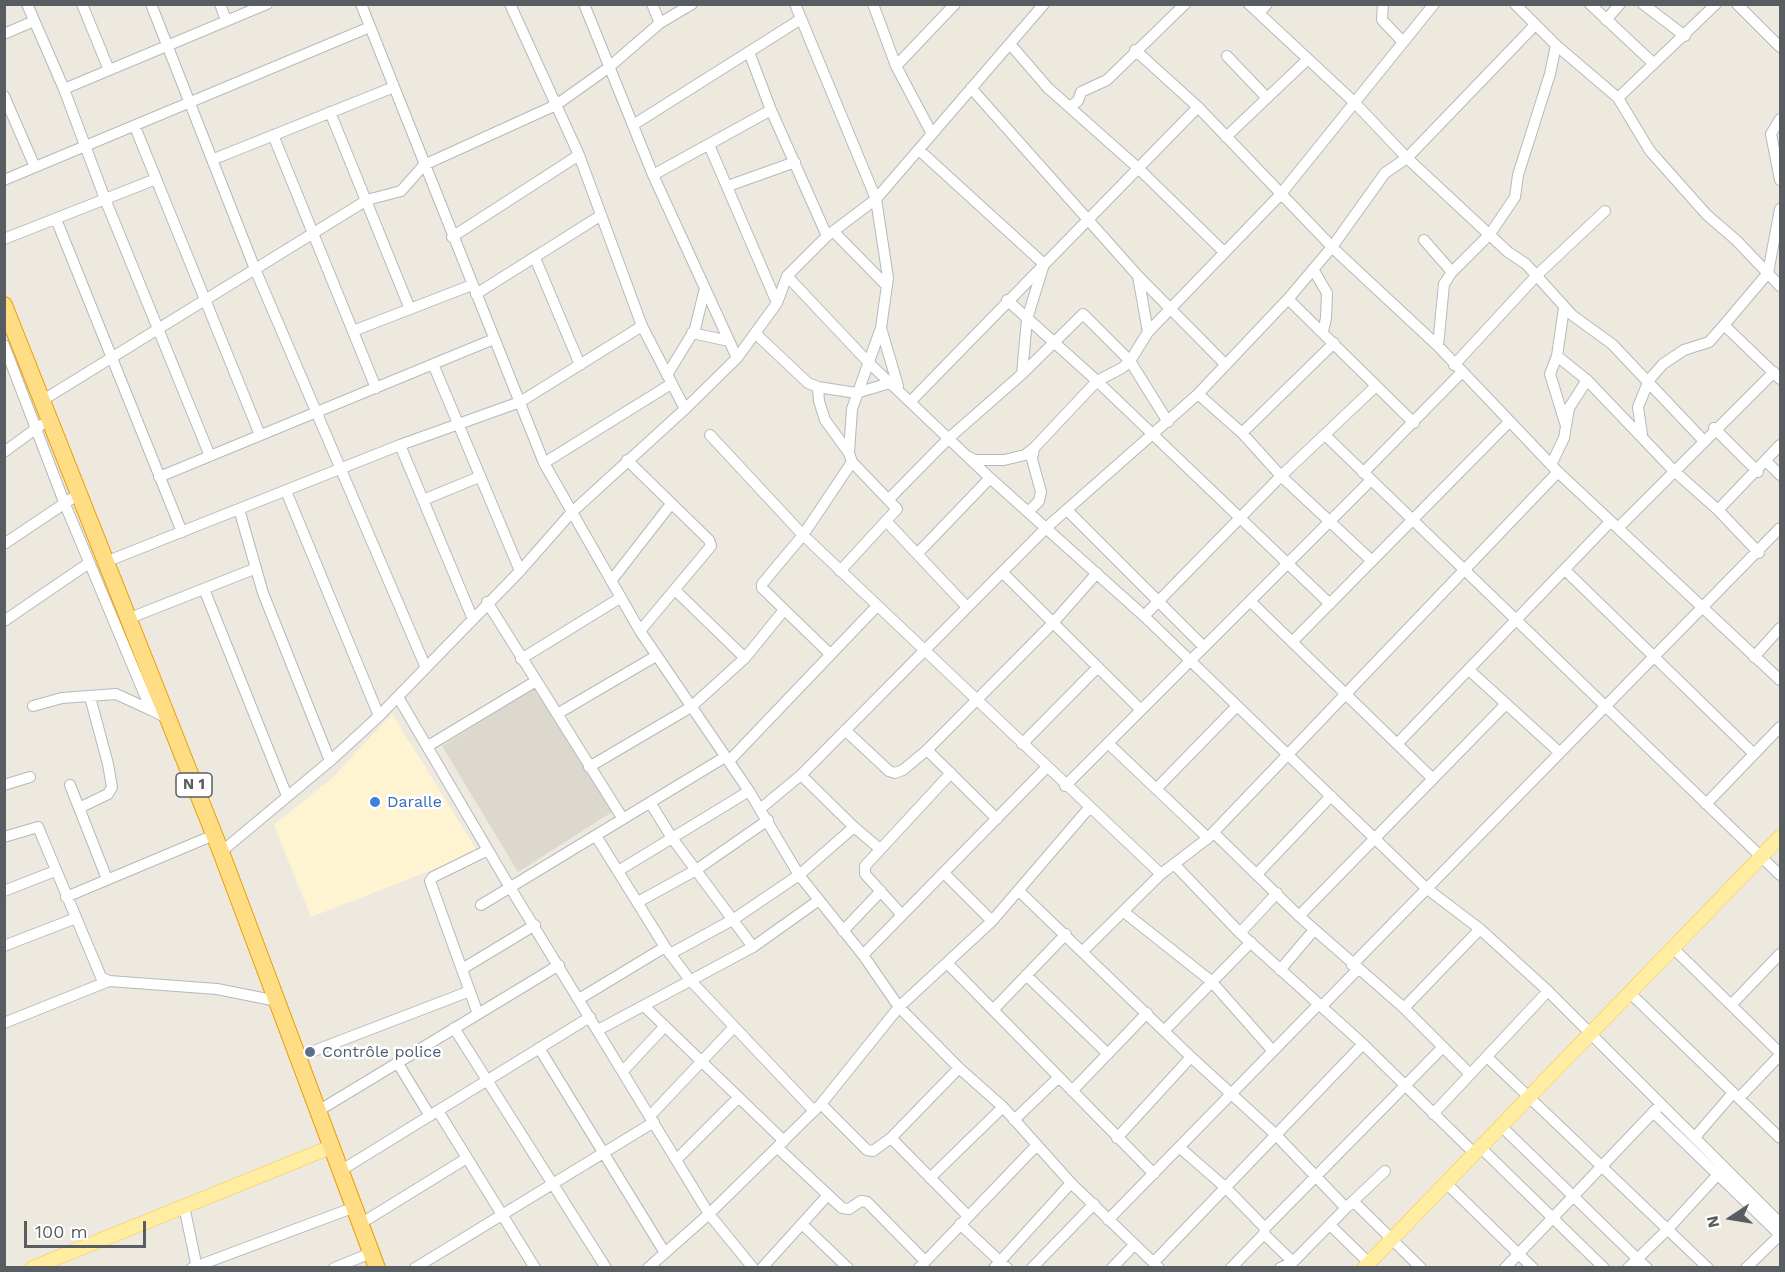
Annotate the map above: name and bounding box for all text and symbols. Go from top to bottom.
road number: N 1 [176,773,212,797]
place label: Daralle [387,792,442,812]
marker: Daralle [368,795,382,809]
place label: Contrôle police [322,1042,442,1062]
marker: Contrôle police [303,1045,317,1059]
north arrow [1701,1188,1761,1248]
scale bar [27,1209,148,1247]
text: N [1702,1214,1723,1230]
text: 100 m [35,1221,88,1242]

